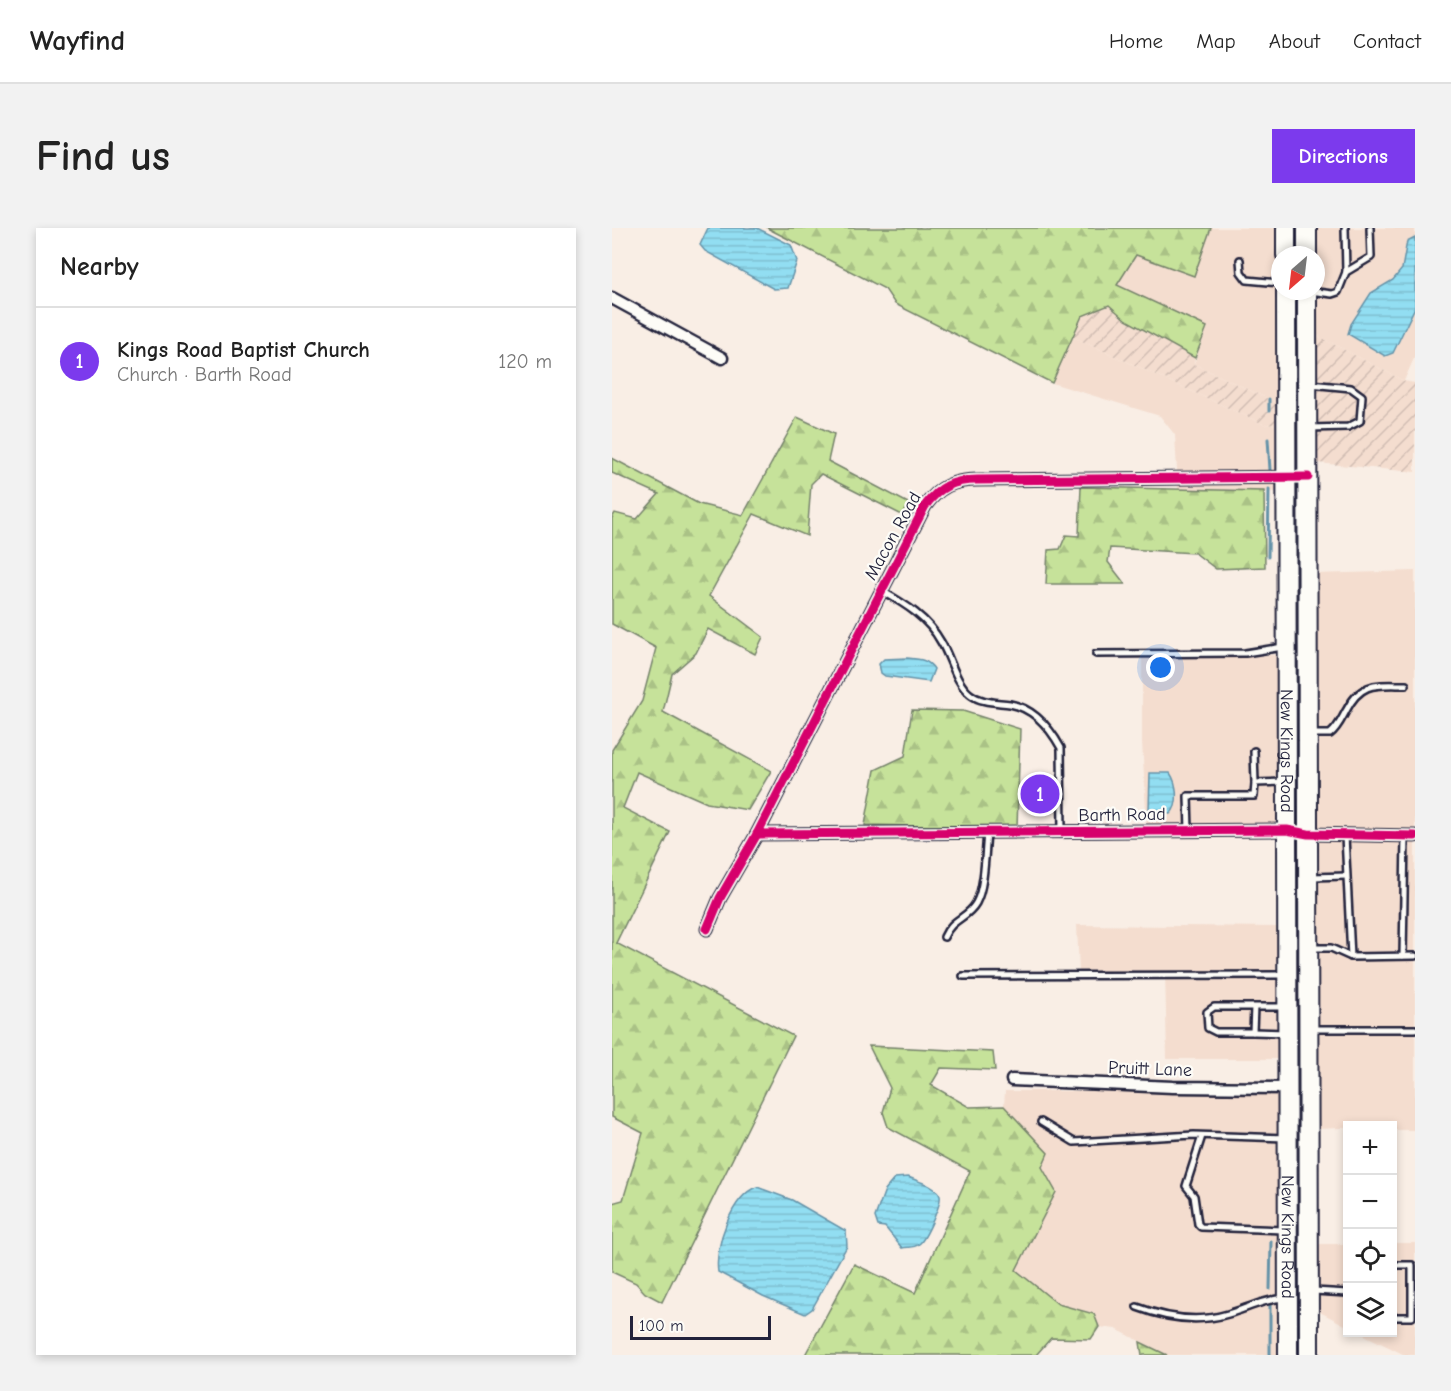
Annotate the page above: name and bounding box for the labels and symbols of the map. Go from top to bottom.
north arrow [1271,246,1325,300]
street label: Macon Road [860,488,926,584]
your location [1146,653,1175,682]
street label: New Kings Road [1276,689,1297,813]
pin: 1 [1020,772,1060,816]
street label: Barth Road [1078,804,1166,826]
street label: Pruitt Lane [1108,1057,1192,1081]
street label: New Kings Road [1277,1175,1298,1299]
scale bar [630,1313,771,1340]

